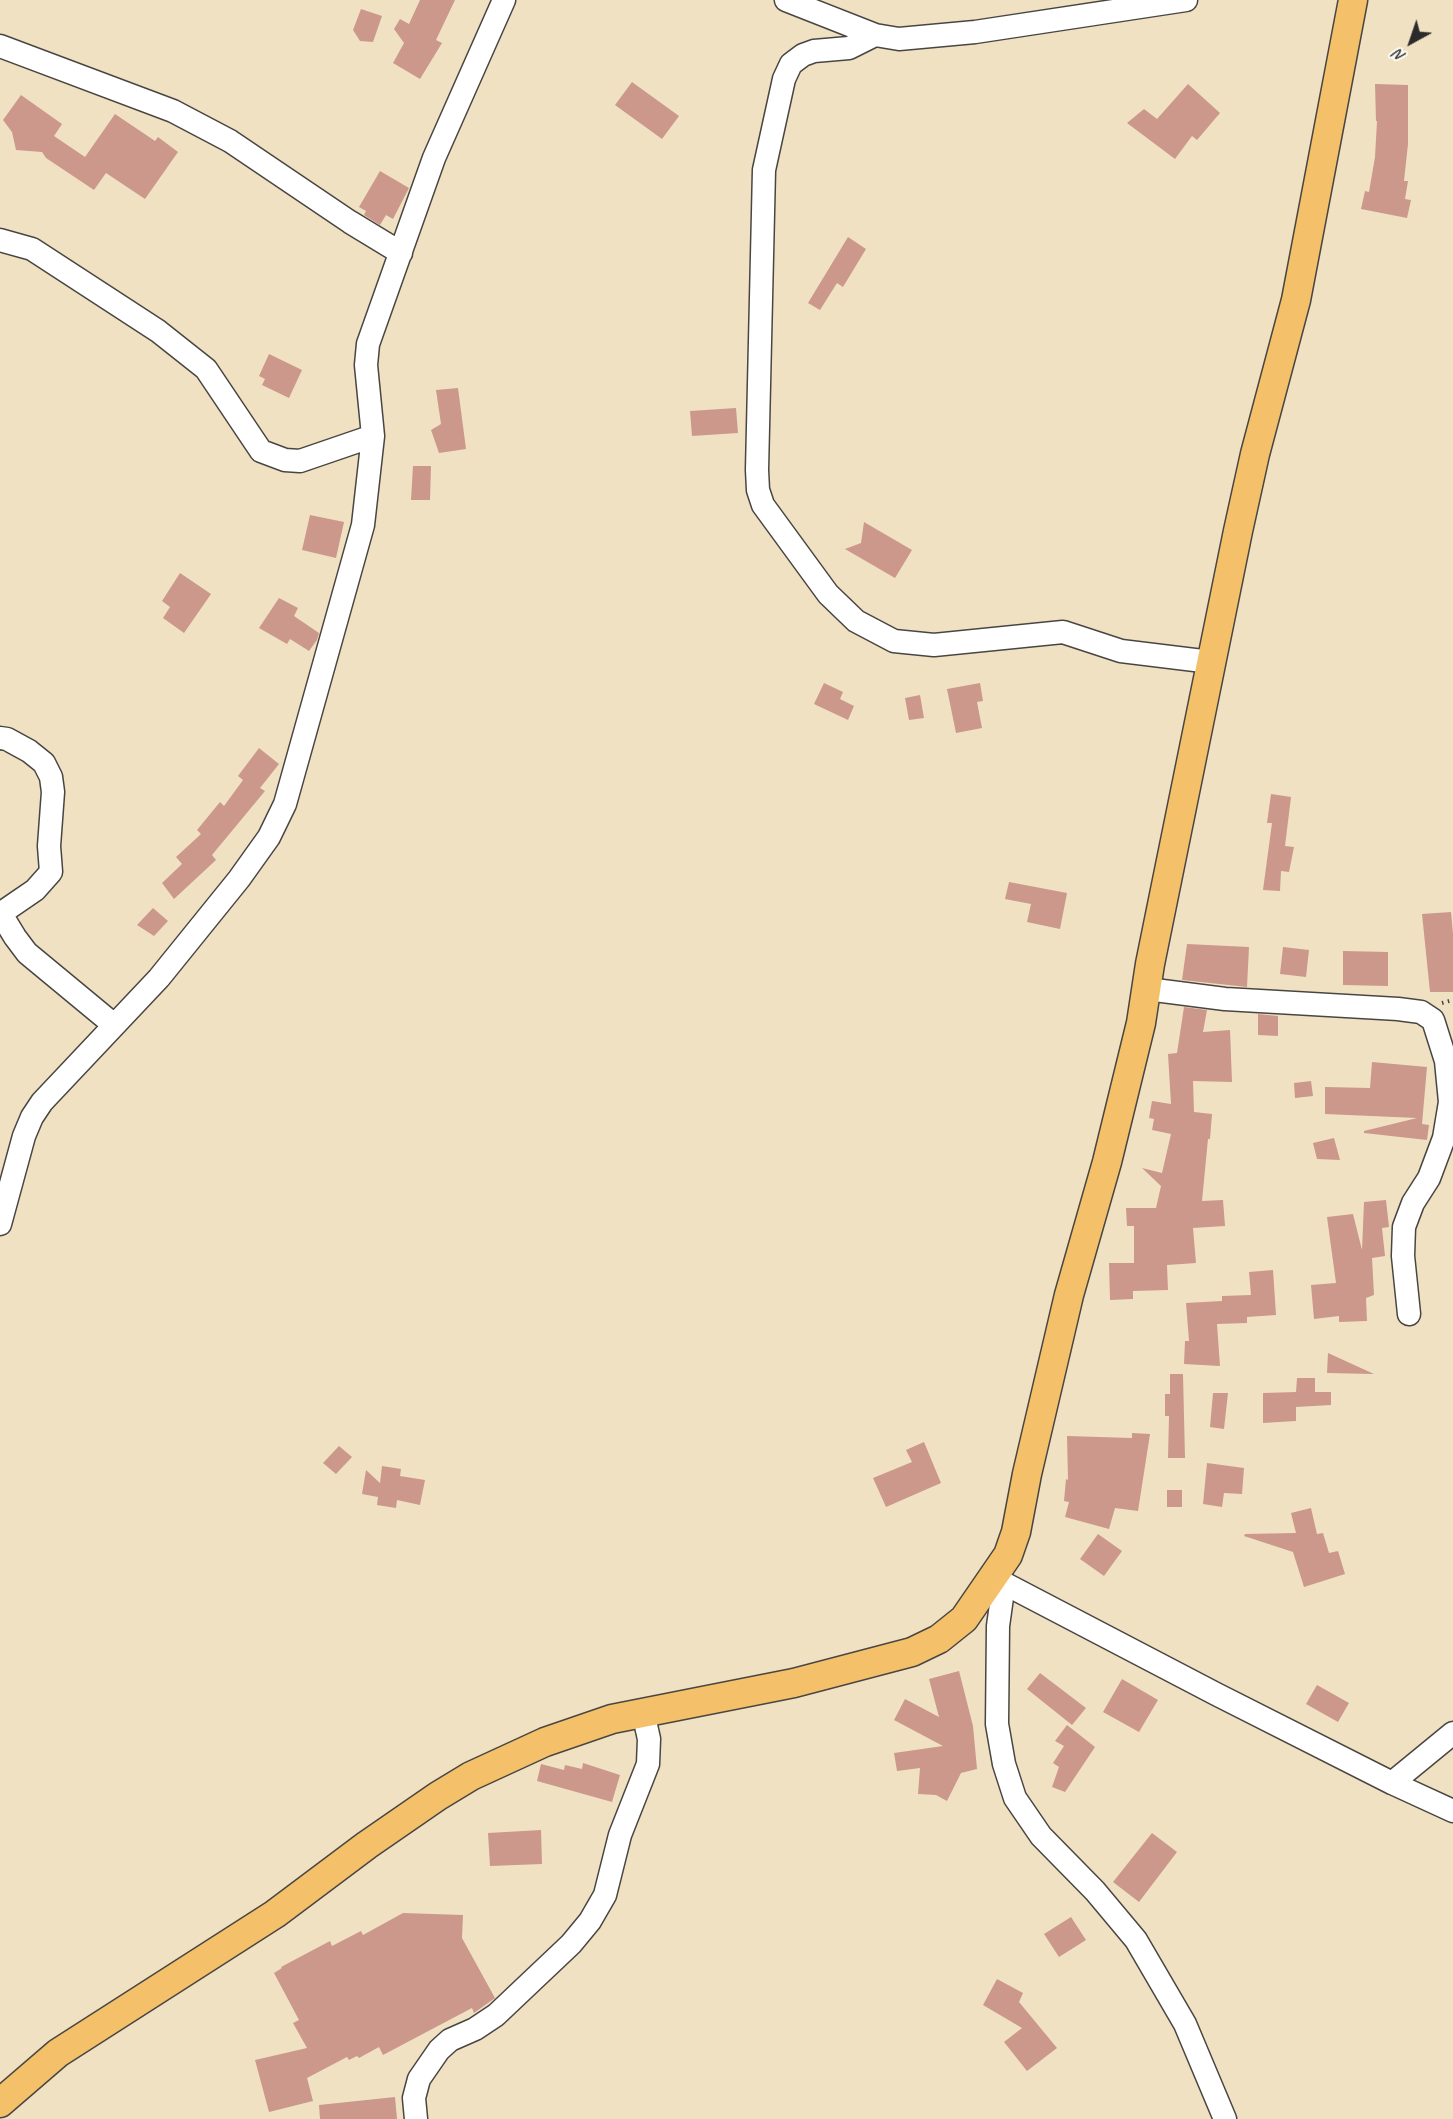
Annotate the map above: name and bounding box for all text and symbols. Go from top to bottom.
north arrow [1381,12,1441,72]
text: N [1389,45,1410,67]

